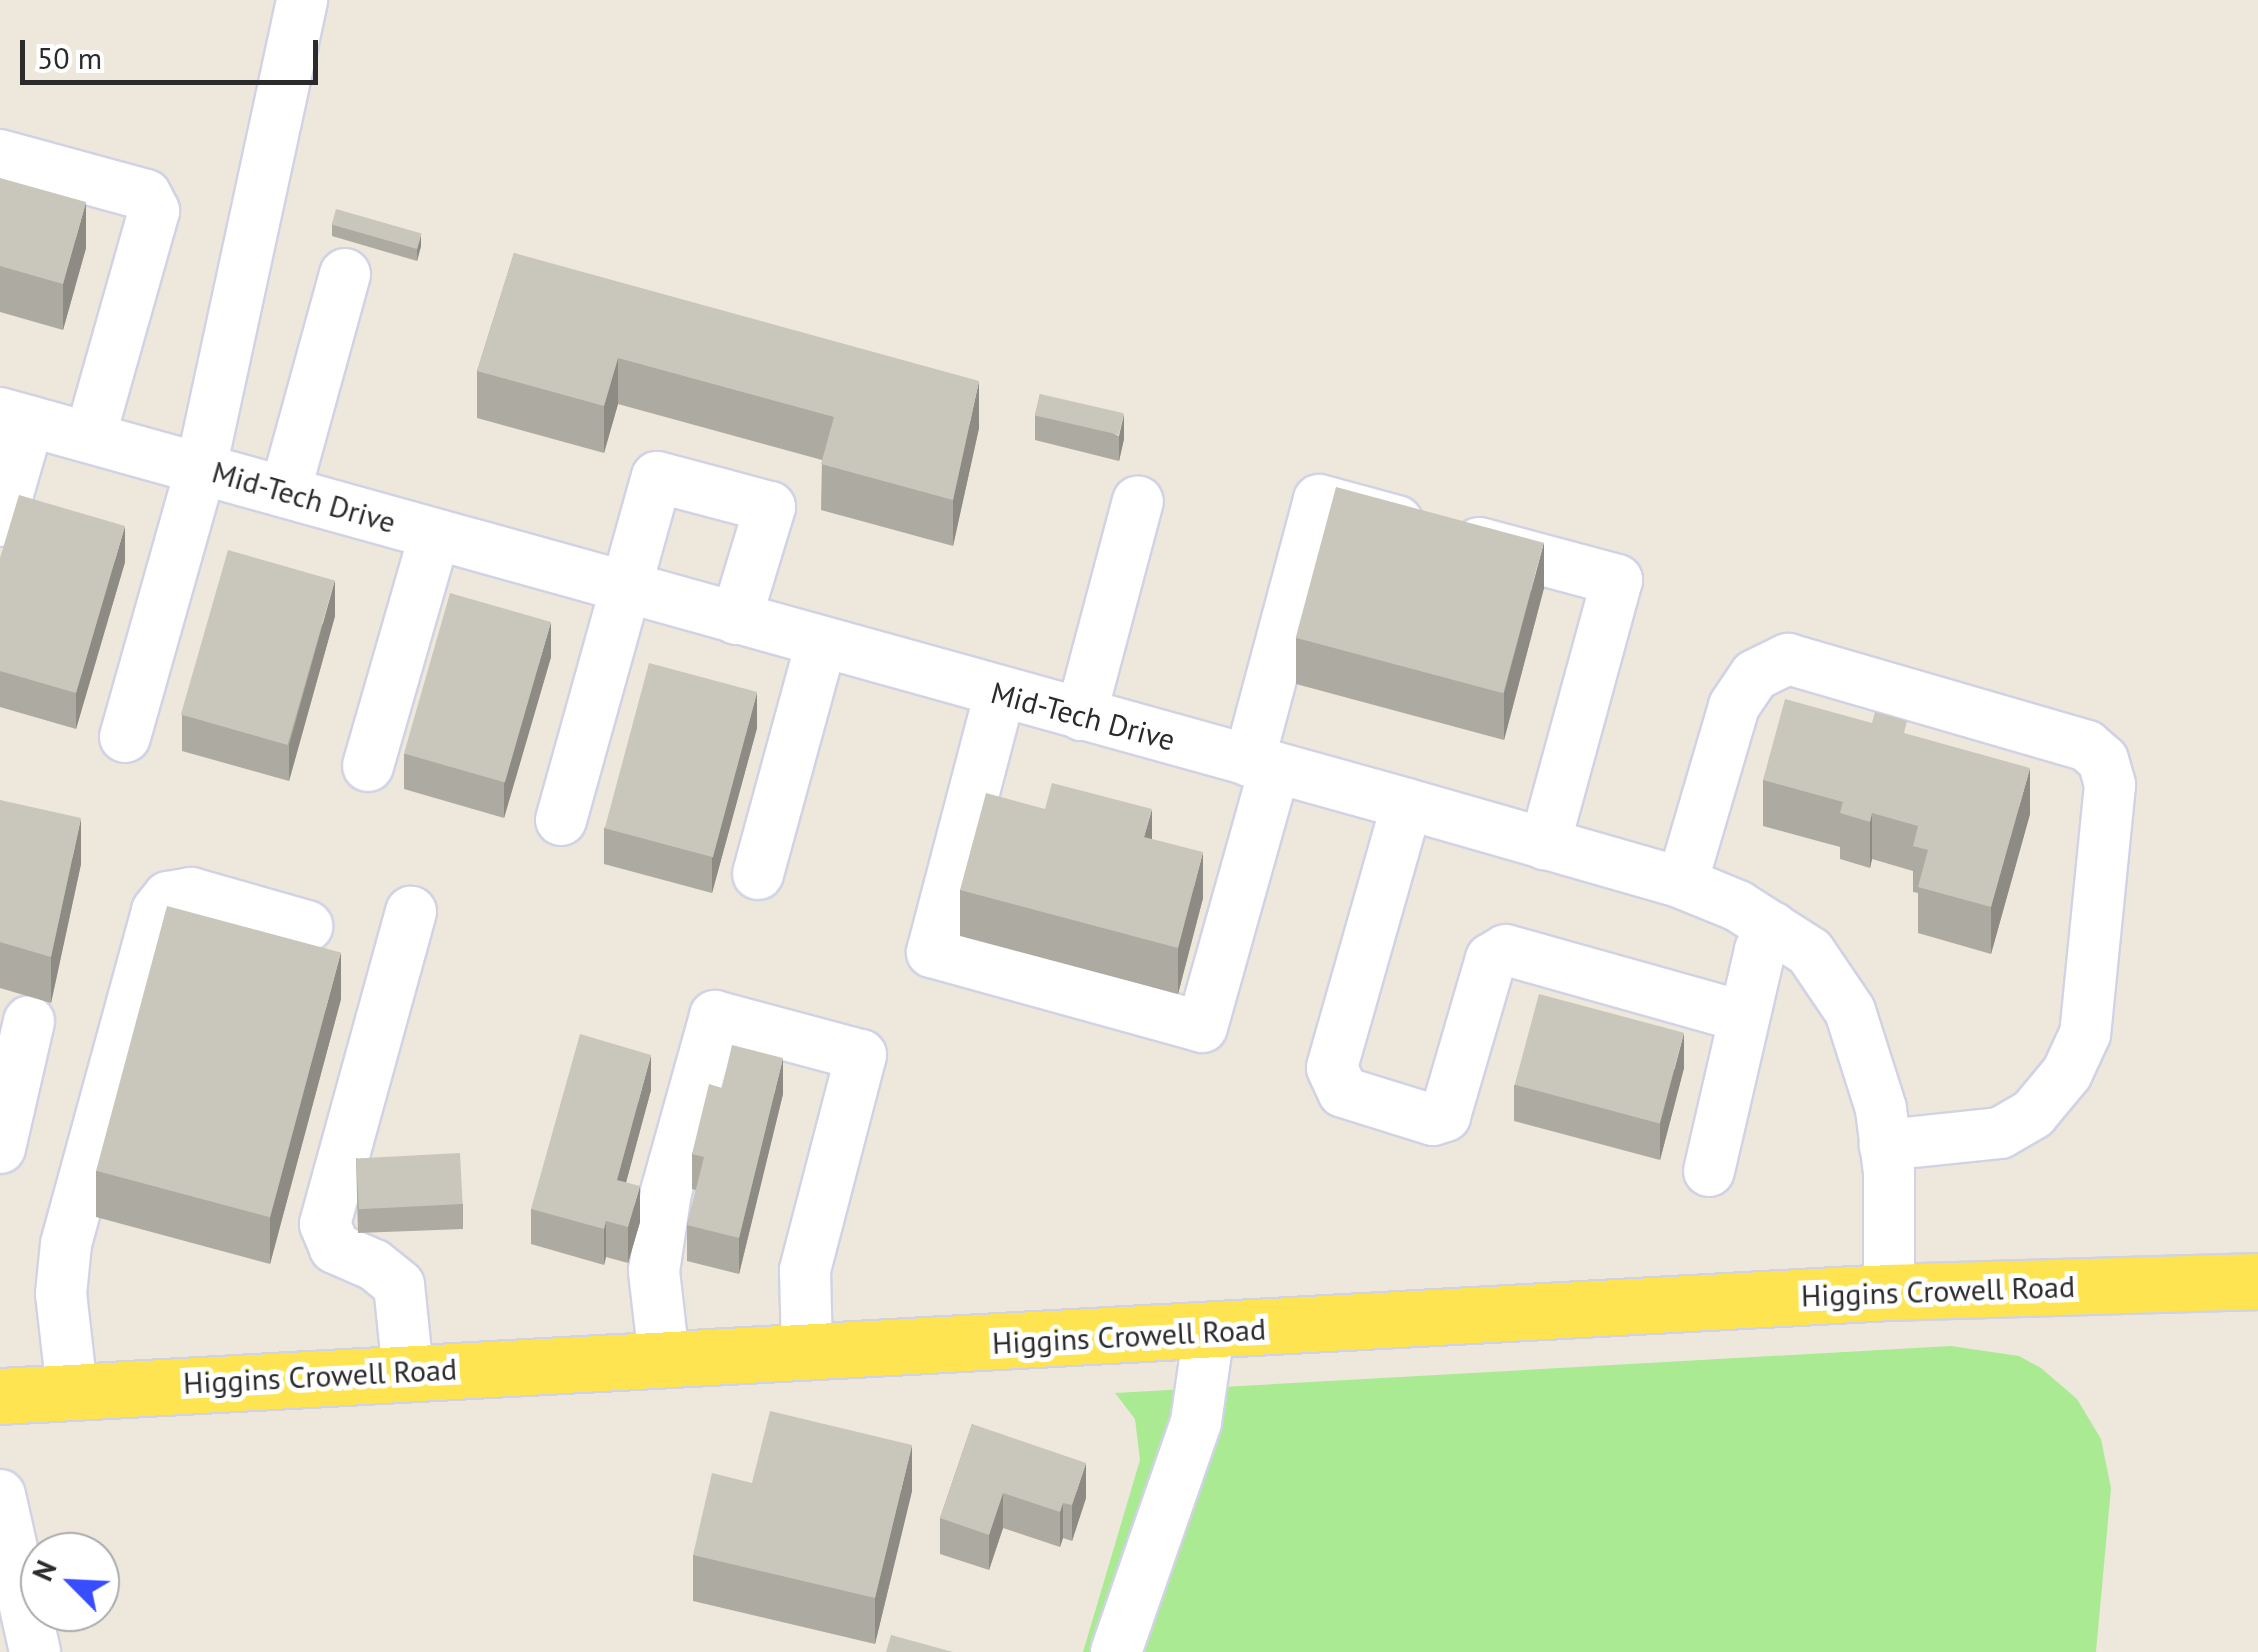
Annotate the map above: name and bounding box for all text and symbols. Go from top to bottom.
scale bar [25,20,322,82]
text: 50 m [37,38,102,77]
street label: Mid-Tech Drive [208,454,400,540]
street label: Mid-Tech Drive [987,674,1179,758]
street label: Higgins Crowell Road [1800,1268,2076,1314]
street label: Higgins Crowell Road [991,1311,1267,1361]
street label: Higgins Crowell Road [182,1351,458,1401]
north arrow [20,1532,120,1632]
text: N [23,1554,65,1586]

